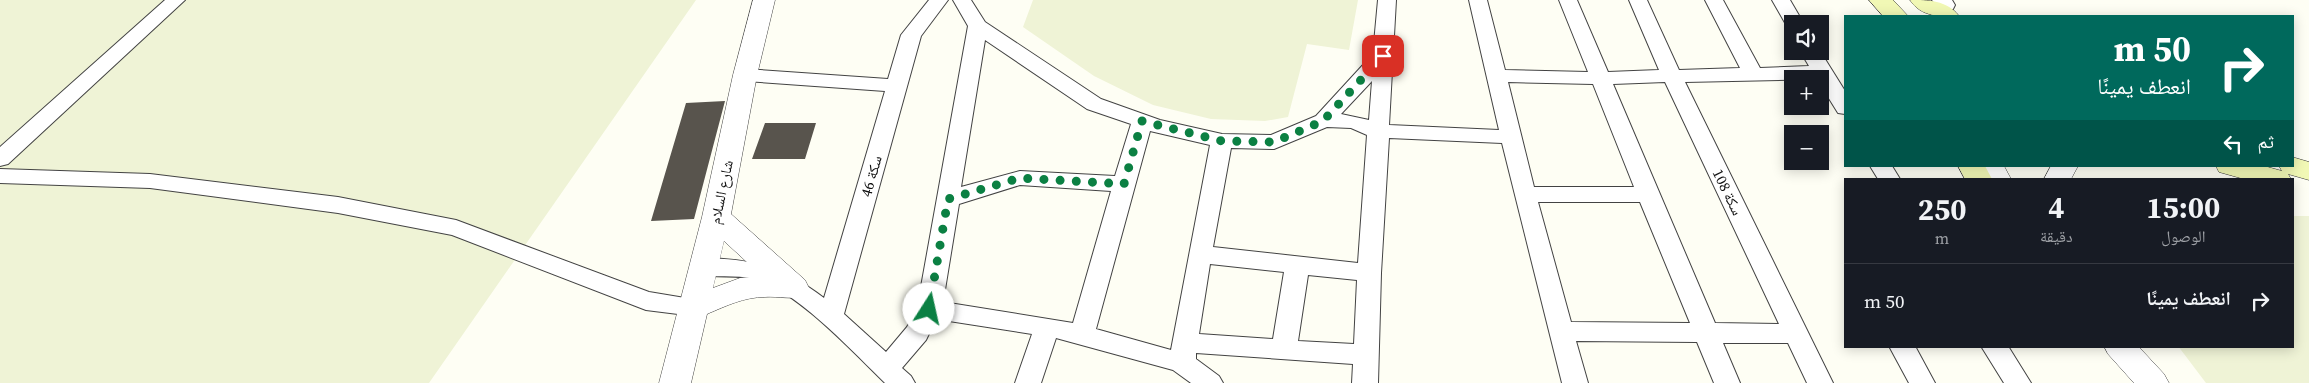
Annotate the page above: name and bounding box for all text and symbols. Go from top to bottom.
map controls [1784,15,1829,170]
button: sound [1784,15,1829,60]
text: 50 m [2114,25,2191,73]
pin [1362,35,1404,77]
icon: right [2209,35,2274,100]
icon: arrive [1369,42,1397,70]
button: + [1784,70,1829,115]
text: انعطف يمينًا [2097,71,2191,101]
button: − [1784,125,1829,170]
text: ثم [2257,128,2274,154]
icon: left [2219,130,2247,158]
street label: سكة 46 [855,153,887,199]
street label: شارع السلام [704,158,738,226]
street label: سكة 108 [1708,165,1748,219]
text: 4 [2048,187,2065,228]
text: 15:00 [2146,187,2220,228]
text: 250 [1918,189,1966,230]
text: دقيقة [2040,225,2073,247]
text: الوصول [2161,225,2205,247]
text: m [1935,227,1949,249]
position arrow [902,282,954,334]
text: انعطف يمينًا [2146,285,2231,311]
icon: right [2246,287,2274,315]
text: 50 m [1864,288,1905,314]

